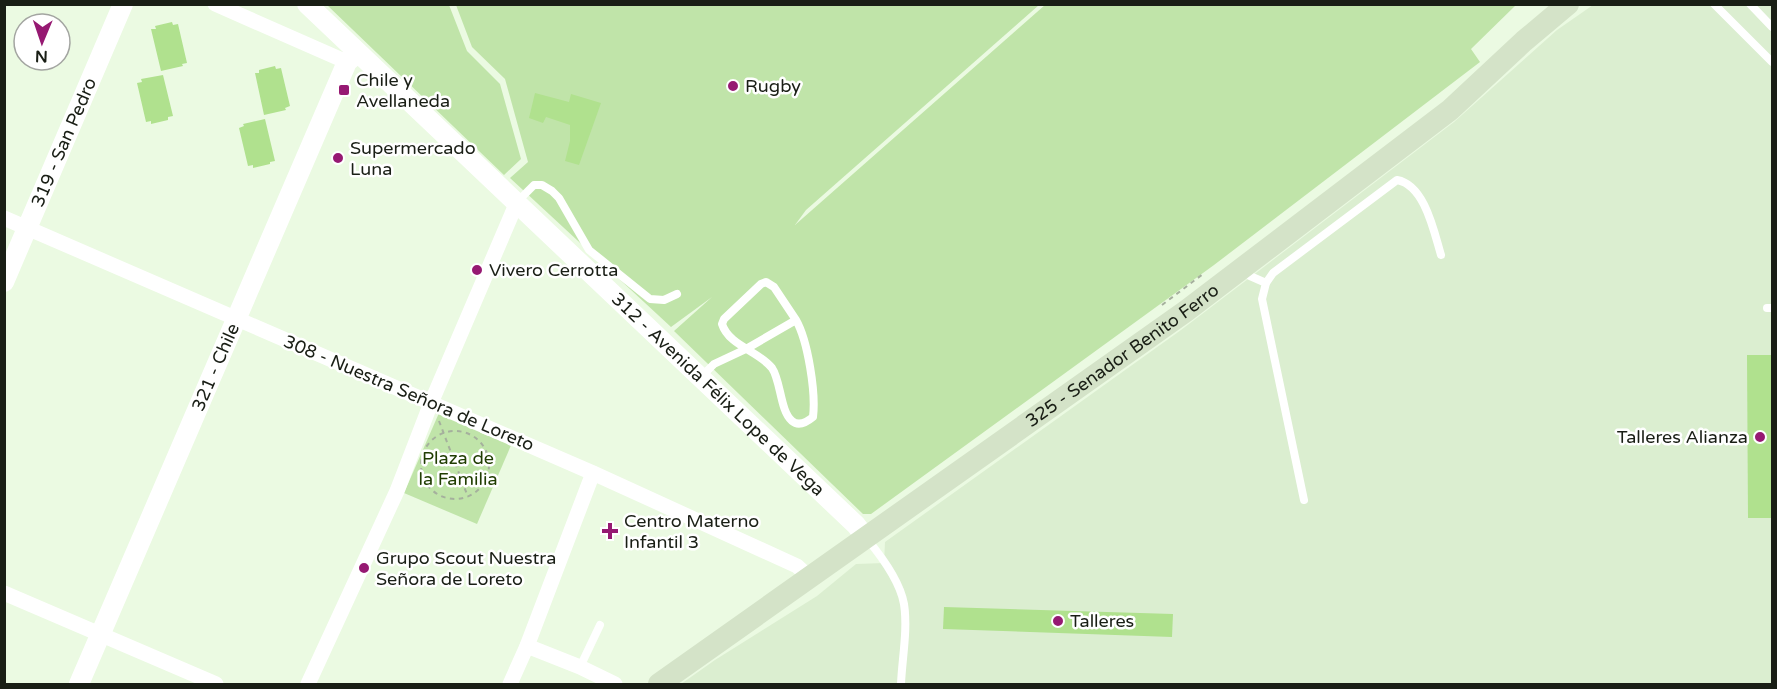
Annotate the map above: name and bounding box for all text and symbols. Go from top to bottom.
north arrow [12,12,72,72]
text: N [35,46,48,66]
place label: Chile y Avellaneda [356,69,450,112]
street label: 319 - San Pedro [26,74,101,210]
place label: Rugby [745,75,801,97]
marker: Rugby [726,79,740,93]
marker: Chile y Avellaneda [337,83,351,97]
place label: Supermercado Luna [350,137,476,180]
marker: Supermercado Luna [331,151,345,165]
place label: Vivero Cerrotta [489,259,618,281]
marker: Vivero Cerrotta [470,263,484,277]
street label: 325 - Senador Benito Ferro [1021,279,1223,432]
street label: 312 - Avenida Félix Lope de Vega [607,288,829,501]
street label: 321 - Chile [187,320,244,414]
street label: 308 - Nuestra Señora de Loreto [280,330,538,456]
place label: Talleres Alianza [1617,426,1748,448]
marker: Talleres Alianza [1753,430,1767,444]
park label: Plaza de la Familia [418,447,498,490]
place label: Centro Materno Infantil 3 [624,510,759,553]
marker: Centro Materno Infantil 3 [601,522,619,540]
place label: Grupo Scout Nuestra Señora de Loreto [376,547,556,590]
marker: Grupo Scout Nuestra Señora de Loreto [357,561,371,575]
place label: Talleres [1070,610,1134,632]
marker: Talleres [1051,614,1065,628]

